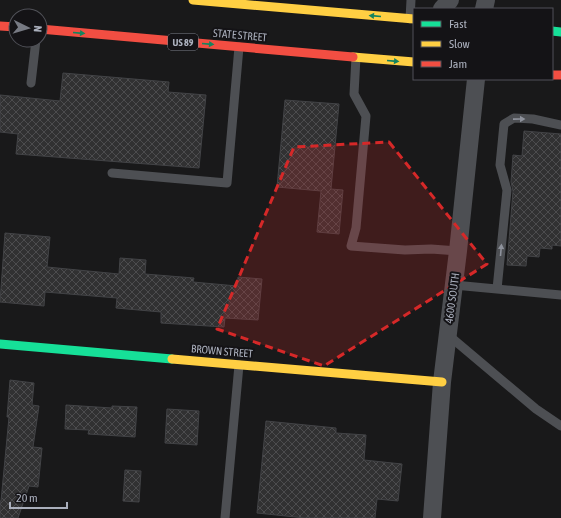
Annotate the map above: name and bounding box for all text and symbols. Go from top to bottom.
north arrow [8,8,48,48]
legend [413,8,553,80]
one-way arrow [369,13,381,19]
text: Fast [449,17,467,31]
text: N [32,25,44,33]
street label: STATE STREET [213,27,268,43]
one-way arrow [73,29,85,36]
road number: US 89 [168,34,198,50]
text: Slow [449,37,470,51]
one-way arrow [202,41,214,48]
one-way arrow [386,57,399,64]
text: Jam [449,57,467,71]
one-way arrow [513,116,526,122]
one-way arrow [498,244,504,256]
street label: 4600 SOUTH [443,272,461,324]
street label: BROWN STREET [191,342,254,360]
scale bar [10,484,67,510]
text: 20 m [16,491,38,505]

